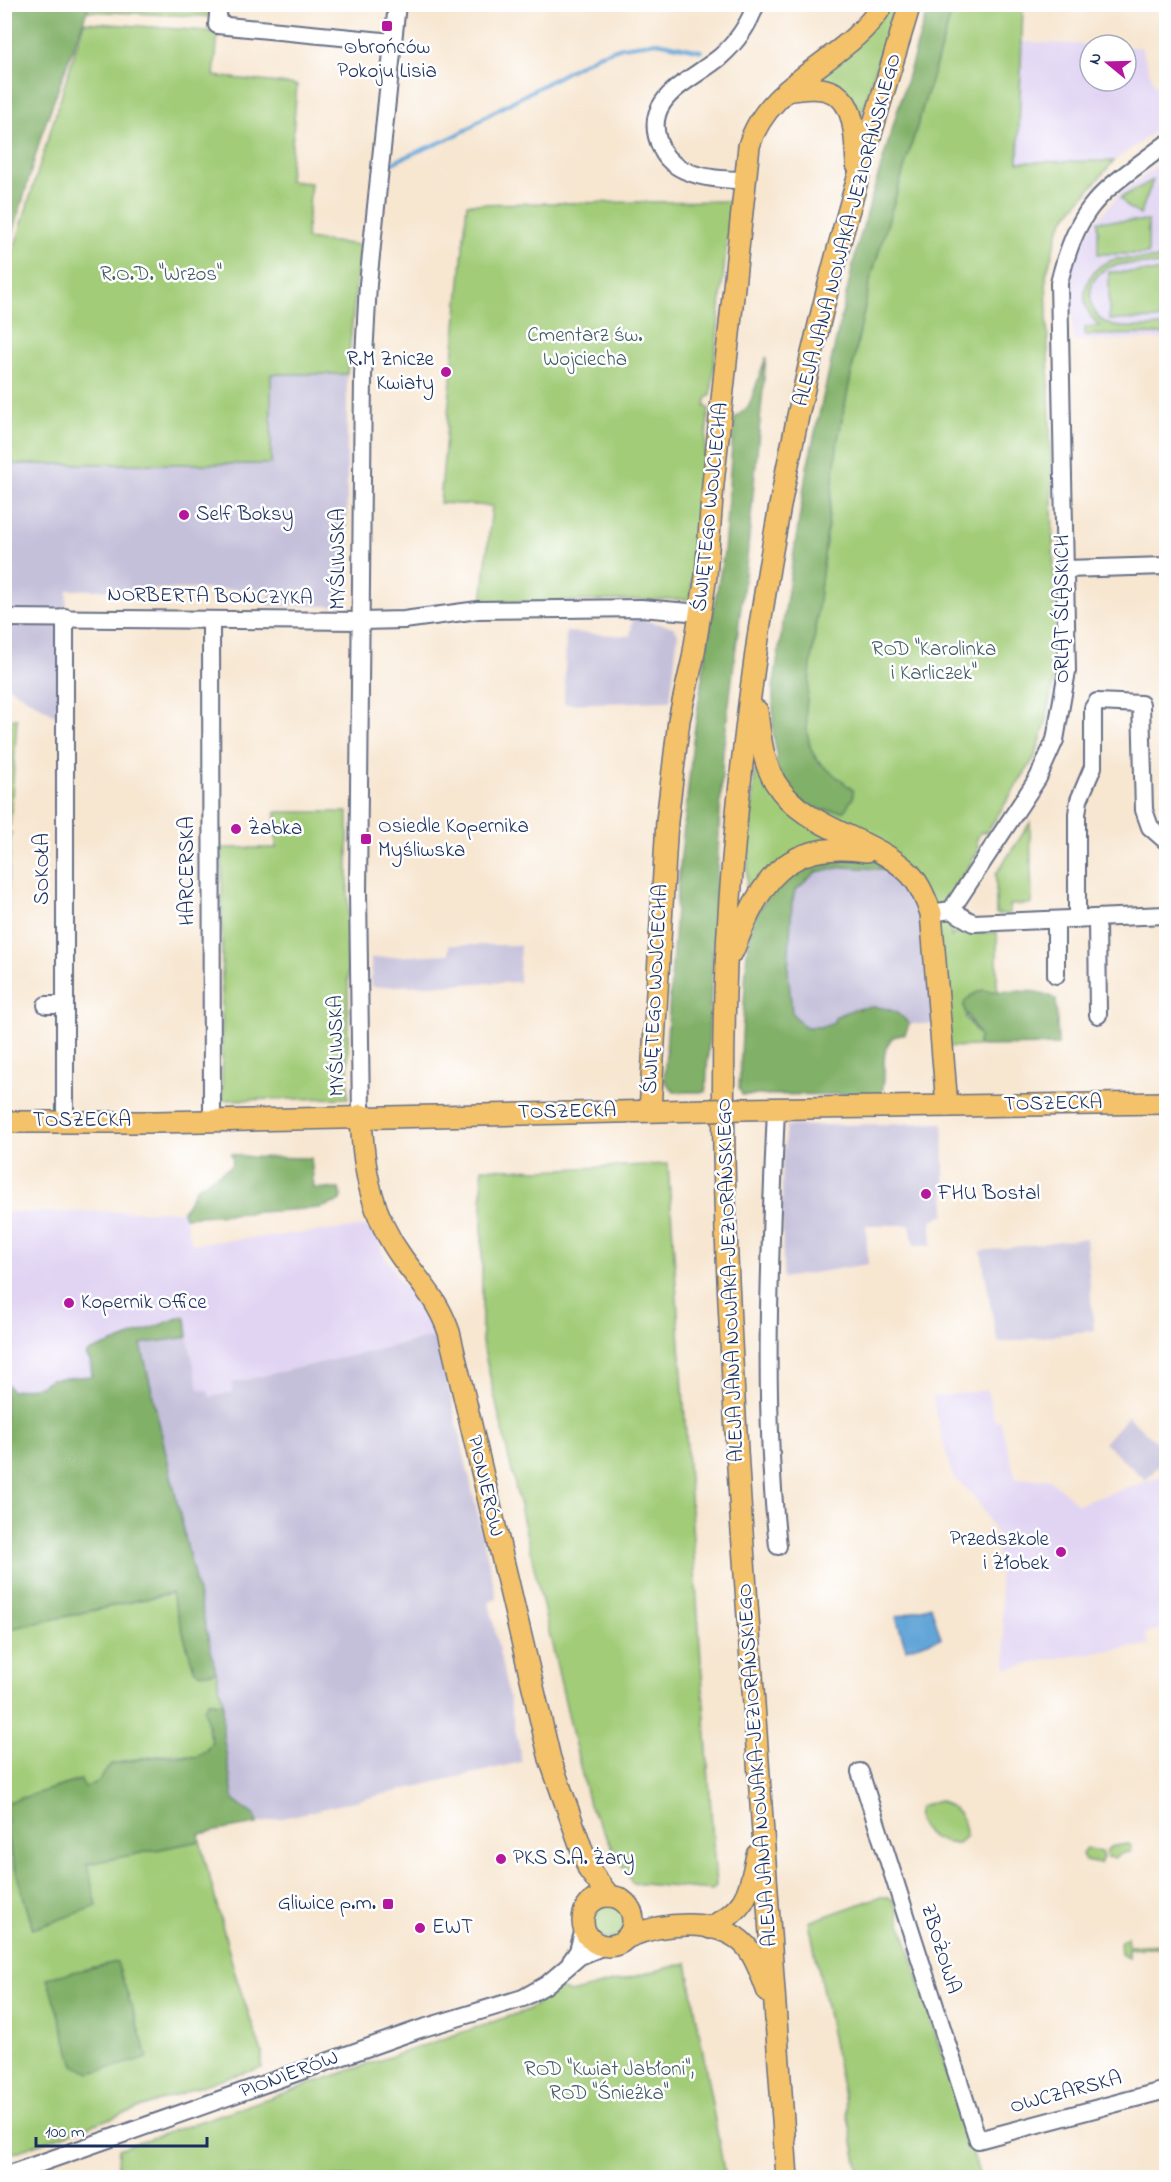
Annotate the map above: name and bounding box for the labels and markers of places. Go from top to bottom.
marker: Obrońców Pokoju Lisia [380,19,394,33]
place label: Obrońców Pokoju Lisia [337,33,437,87]
place label: R.M Znicze Kwiaty [347,345,435,401]
marker: R.M Znicze Kwiaty [439,365,453,379]
place label: Self Boksy [196,500,293,532]
marker: Self Boksy [177,508,191,522]
place label: Osiedle Kopernika Myśliwska [378,812,529,868]
place label: Żabka [248,814,302,844]
marker: Żabka [229,822,243,836]
marker: Osiedle Kopernika Myśliwska [359,832,373,846]
place label: FHU Bostal [937,1179,1040,1209]
marker: FHU Bostal [919,1187,933,1201]
place label: Kopernik Office [81,1288,207,1318]
marker: Kopernik Office [62,1296,76,1310]
place label: Przedszkole i Żłobek [950,1525,1050,1579]
marker: Przedszkole i Żłobek [1054,1545,1068,1559]
place label: PKS S.A. Żary [513,1844,635,1876]
marker: PKS S.A. Żary [494,1852,508,1866]
place label: Gliwice p.m. [278,1889,376,1919]
marker: Gliwice p.m. [381,1897,395,1911]
place label: EWT [432,1913,473,1943]
marker: EWT [413,1921,427,1935]

